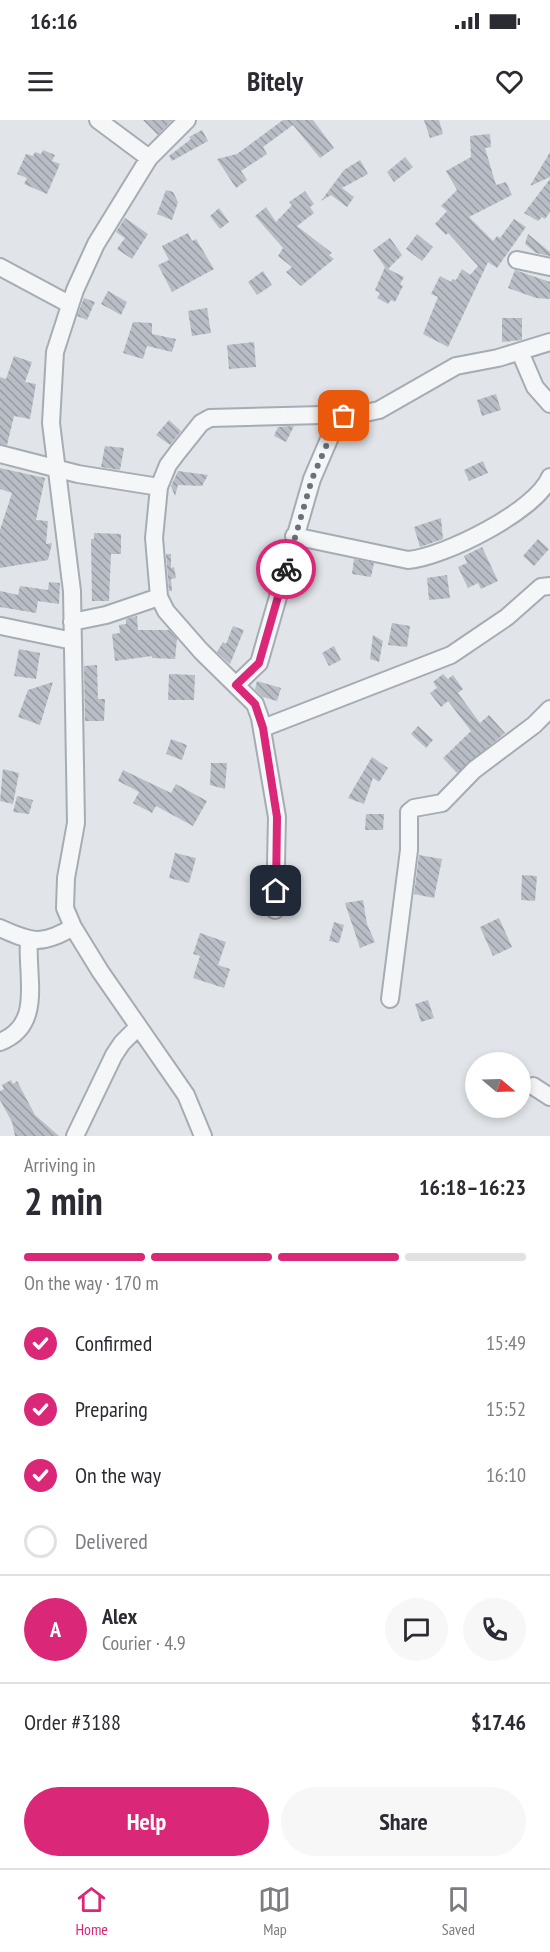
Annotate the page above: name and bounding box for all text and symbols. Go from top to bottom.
text: 16:16 [30,7,78,35]
text: Bitely [247,64,303,98]
icon: menu [24,65,57,98]
icon: heart [493,65,526,98]
pin [318,390,369,441]
icon: bag [327,399,360,432]
courier [256,539,316,599]
icon: bike [270,553,303,586]
pin [250,865,301,916]
icon: home [259,874,292,907]
north arrow [465,1052,531,1118]
map controls [465,1052,531,1118]
text: Arriving in [24,1152,96,1178]
text: 16:18–16:23 [419,1173,526,1201]
text: 2 min [24,1175,103,1226]
text: On the way · 170 m [24,1270,159,1296]
icon: check [24,1327,57,1360]
text: Confirmed [75,1329,152,1357]
text: 15:49 [486,1330,526,1356]
icon: check [24,1393,57,1426]
text: Preparing [75,1395,148,1423]
text: 15:52 [486,1396,526,1422]
icon: check [24,1459,57,1492]
text: On the way [75,1461,161,1489]
text: 16:10 [486,1462,526,1488]
text: Delivered [75,1527,148,1555]
button: chat [385,1598,448,1661]
button: phone [463,1598,526,1661]
text: Alex [102,1602,137,1630]
text: A [50,1615,61,1643]
text: Courier · 4.9 [102,1630,186,1656]
text: Order #3188 [24,1708,121,1736]
text: $17.46 [471,1708,526,1736]
button: Help [24,1787,269,1856]
button: Share [281,1787,526,1856]
tab: Home [75,1883,108,1939]
tab: Map [258,1883,291,1939]
tab: Saved [442,1883,475,1939]

